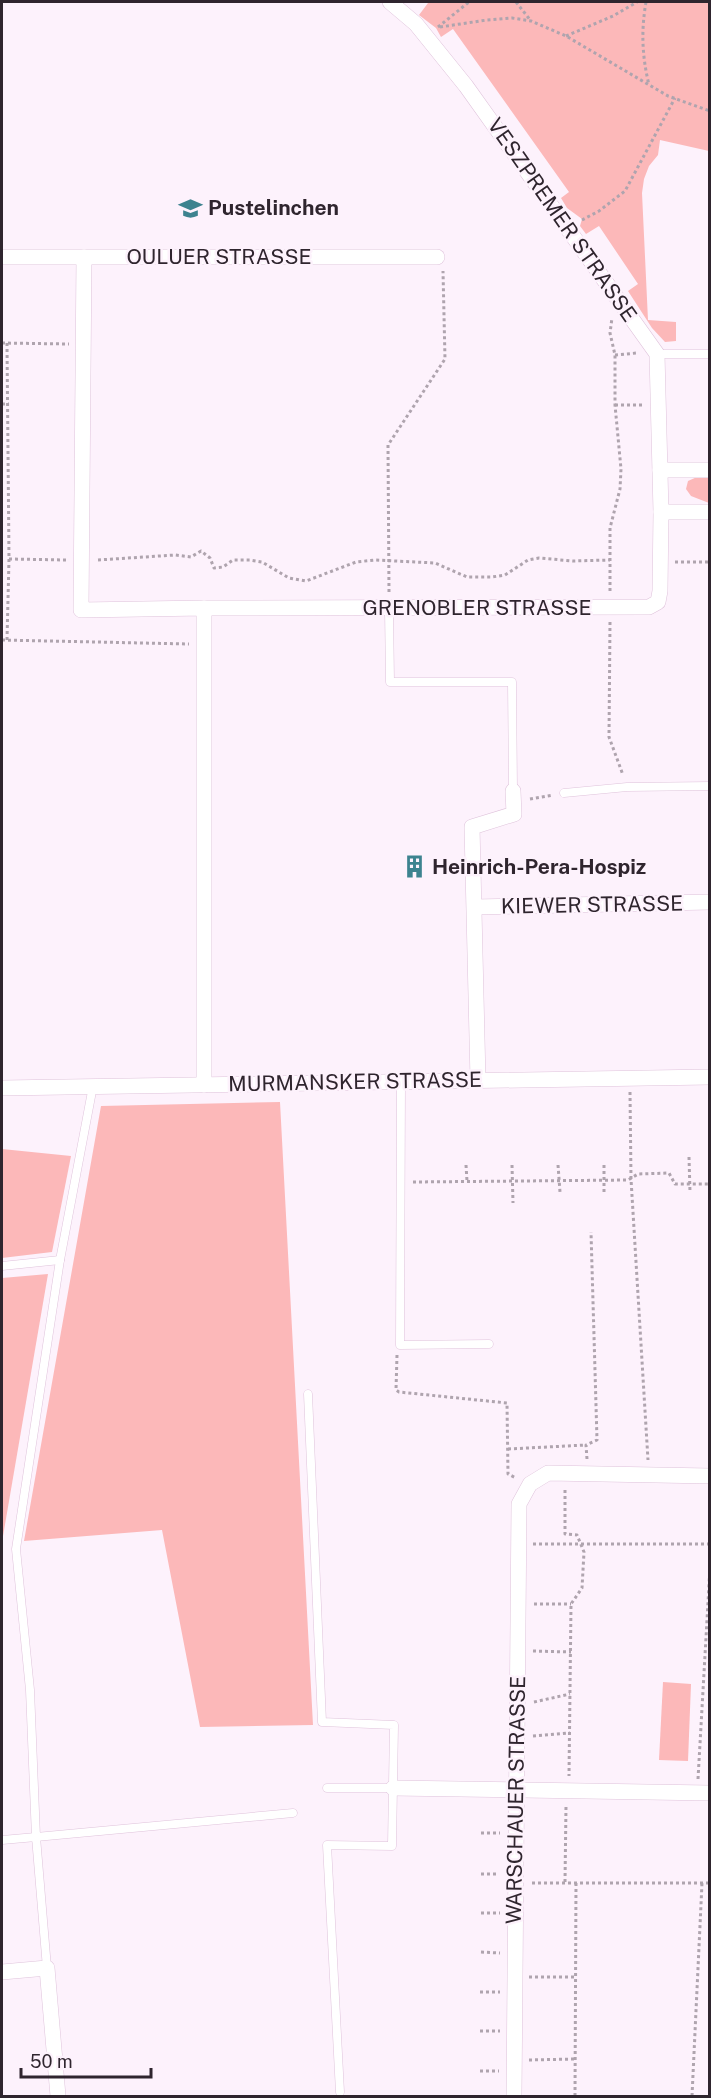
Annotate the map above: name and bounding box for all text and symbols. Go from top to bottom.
street label: VESZPREMER STRASSE [483,113,642,326]
school or university icon: Pustelinchen [177,195,203,221]
place label: Pustelinchen [208,195,339,220]
street label: OULUER STRASSE [127,244,311,269]
street label: GRENOBLER STRASSE [362,595,592,620]
building icon: Heinrich-Pera-Hospiz [401,854,427,880]
place label: Heinrich-Pera-Hospiz [432,854,646,879]
street label: KIEWER STRASSE [501,890,683,919]
street label: MURMANSKER STRASSE [228,1067,482,1096]
street label: WARSCHAUER STRASSE [501,1676,530,1924]
scale bar [21,2041,152,2079]
text: 50 m [30,2051,73,2072]

